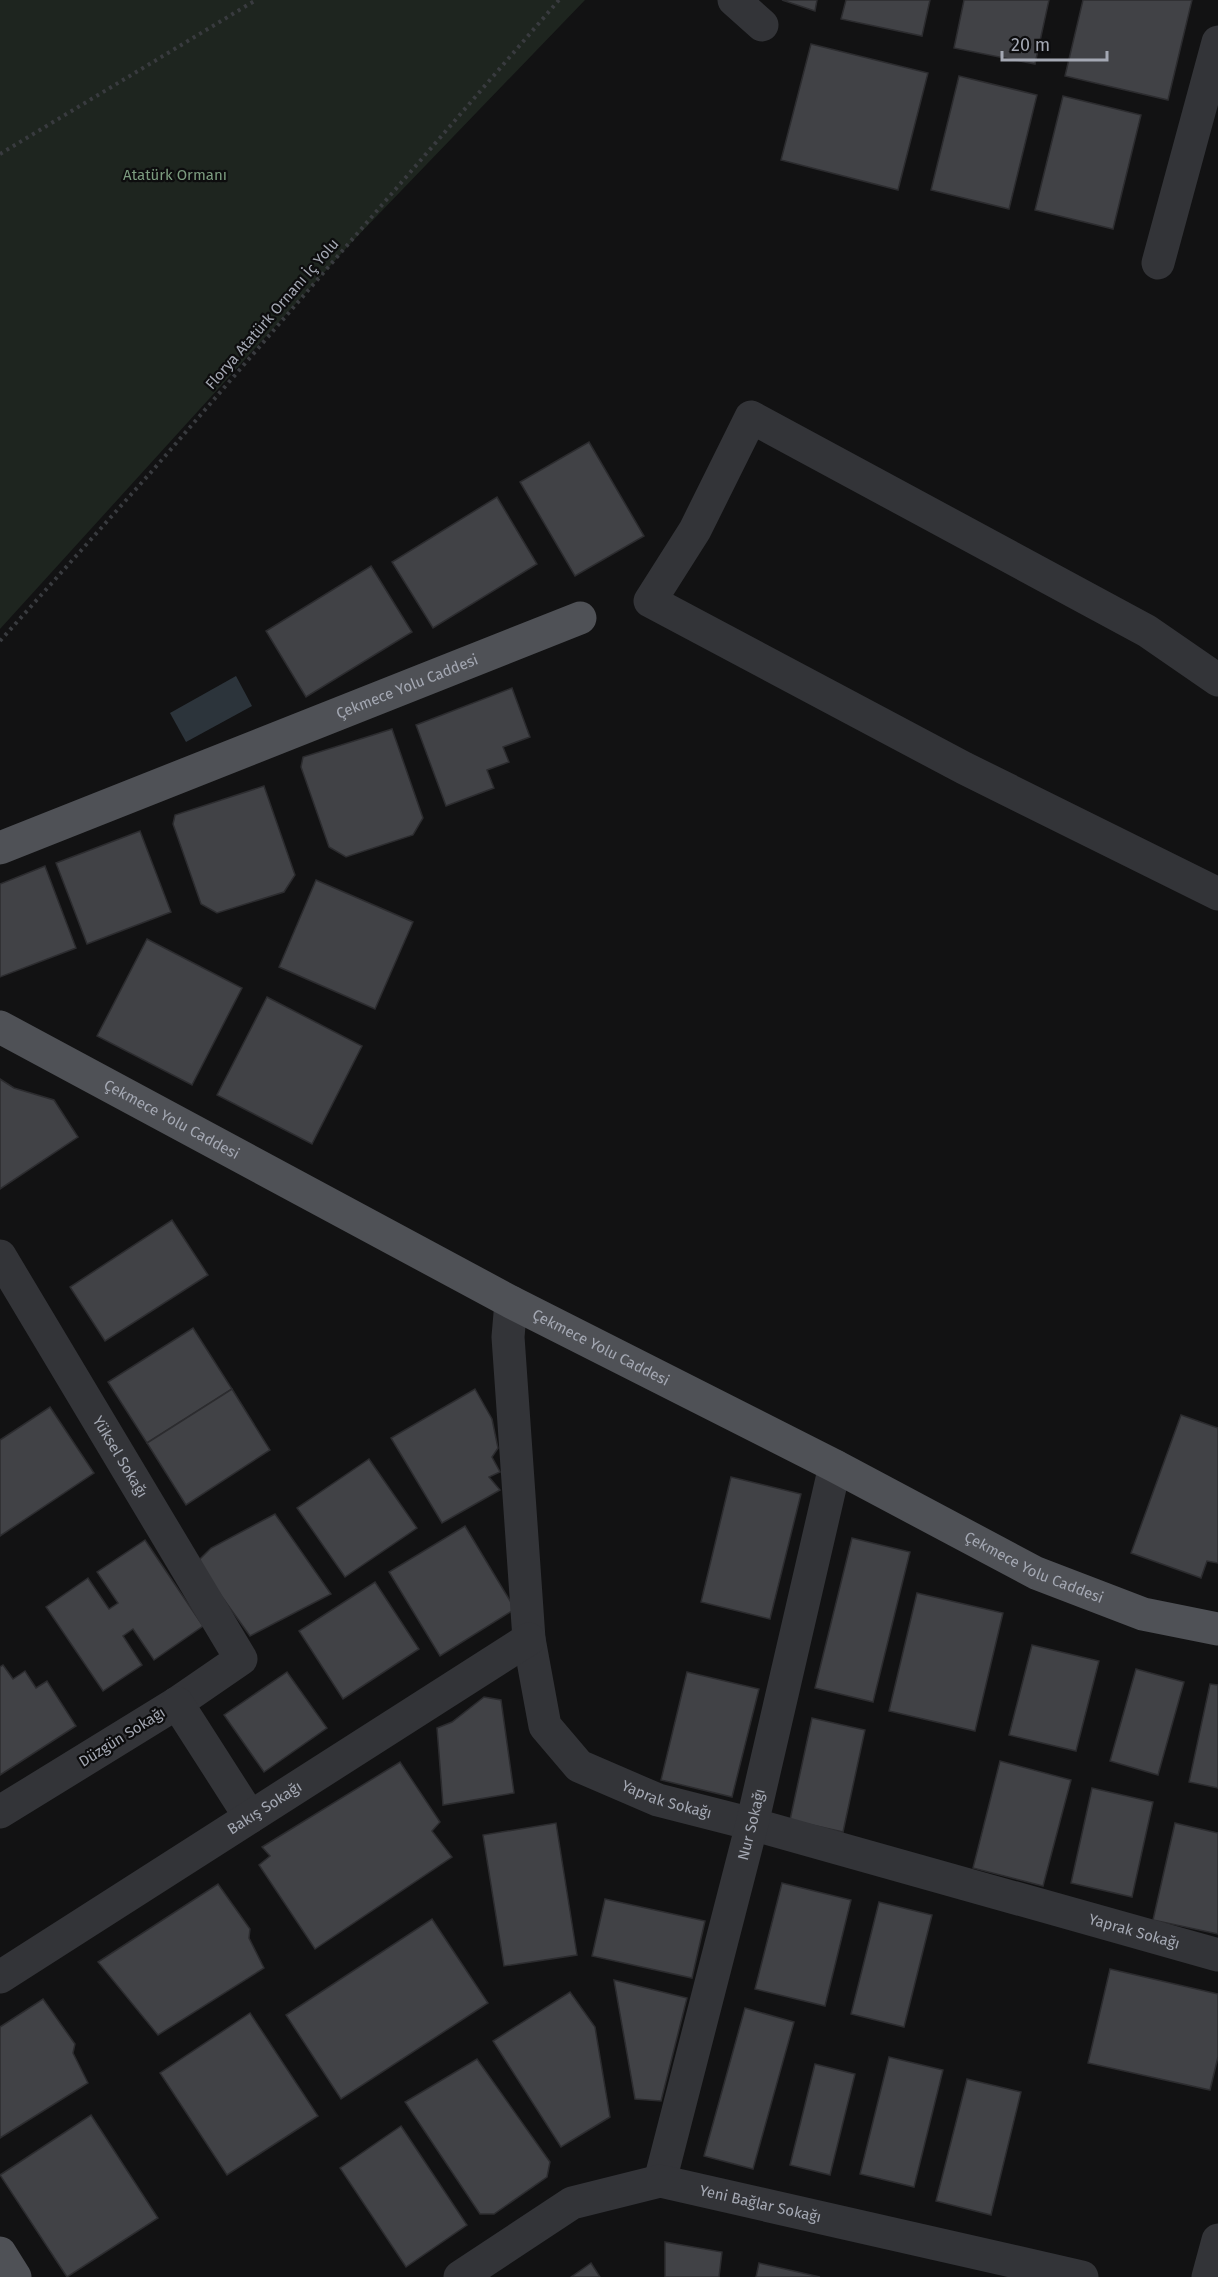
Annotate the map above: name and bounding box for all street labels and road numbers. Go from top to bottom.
street label: Florya Atatürk Ornanı İç Yolu [202,235,342,393]
street label: Çekmece Yolu Caddesi [334,650,481,723]
street label: Çekmece Yolu Caddesi [101,1076,243,1163]
street label: Çekmece Yolu Caddesi [529,1305,672,1390]
street label: Yüksel Sokağı [89,1413,151,1501]
street label: Çekmece Yolu Caddesi [961,1528,1106,1607]
street label: Düzgün Sokağı [76,1703,168,1771]
street label: Yaprak Sokağı [619,1776,714,1822]
street label: Bakış Sokağı [224,1778,305,1838]
street label: Nur Sokağı [734,1787,769,1862]
street label: Yaprak Sokağı [1087,1910,1182,1953]
street label: Yeni Bağlar Sokağı [698,2181,823,2226]

